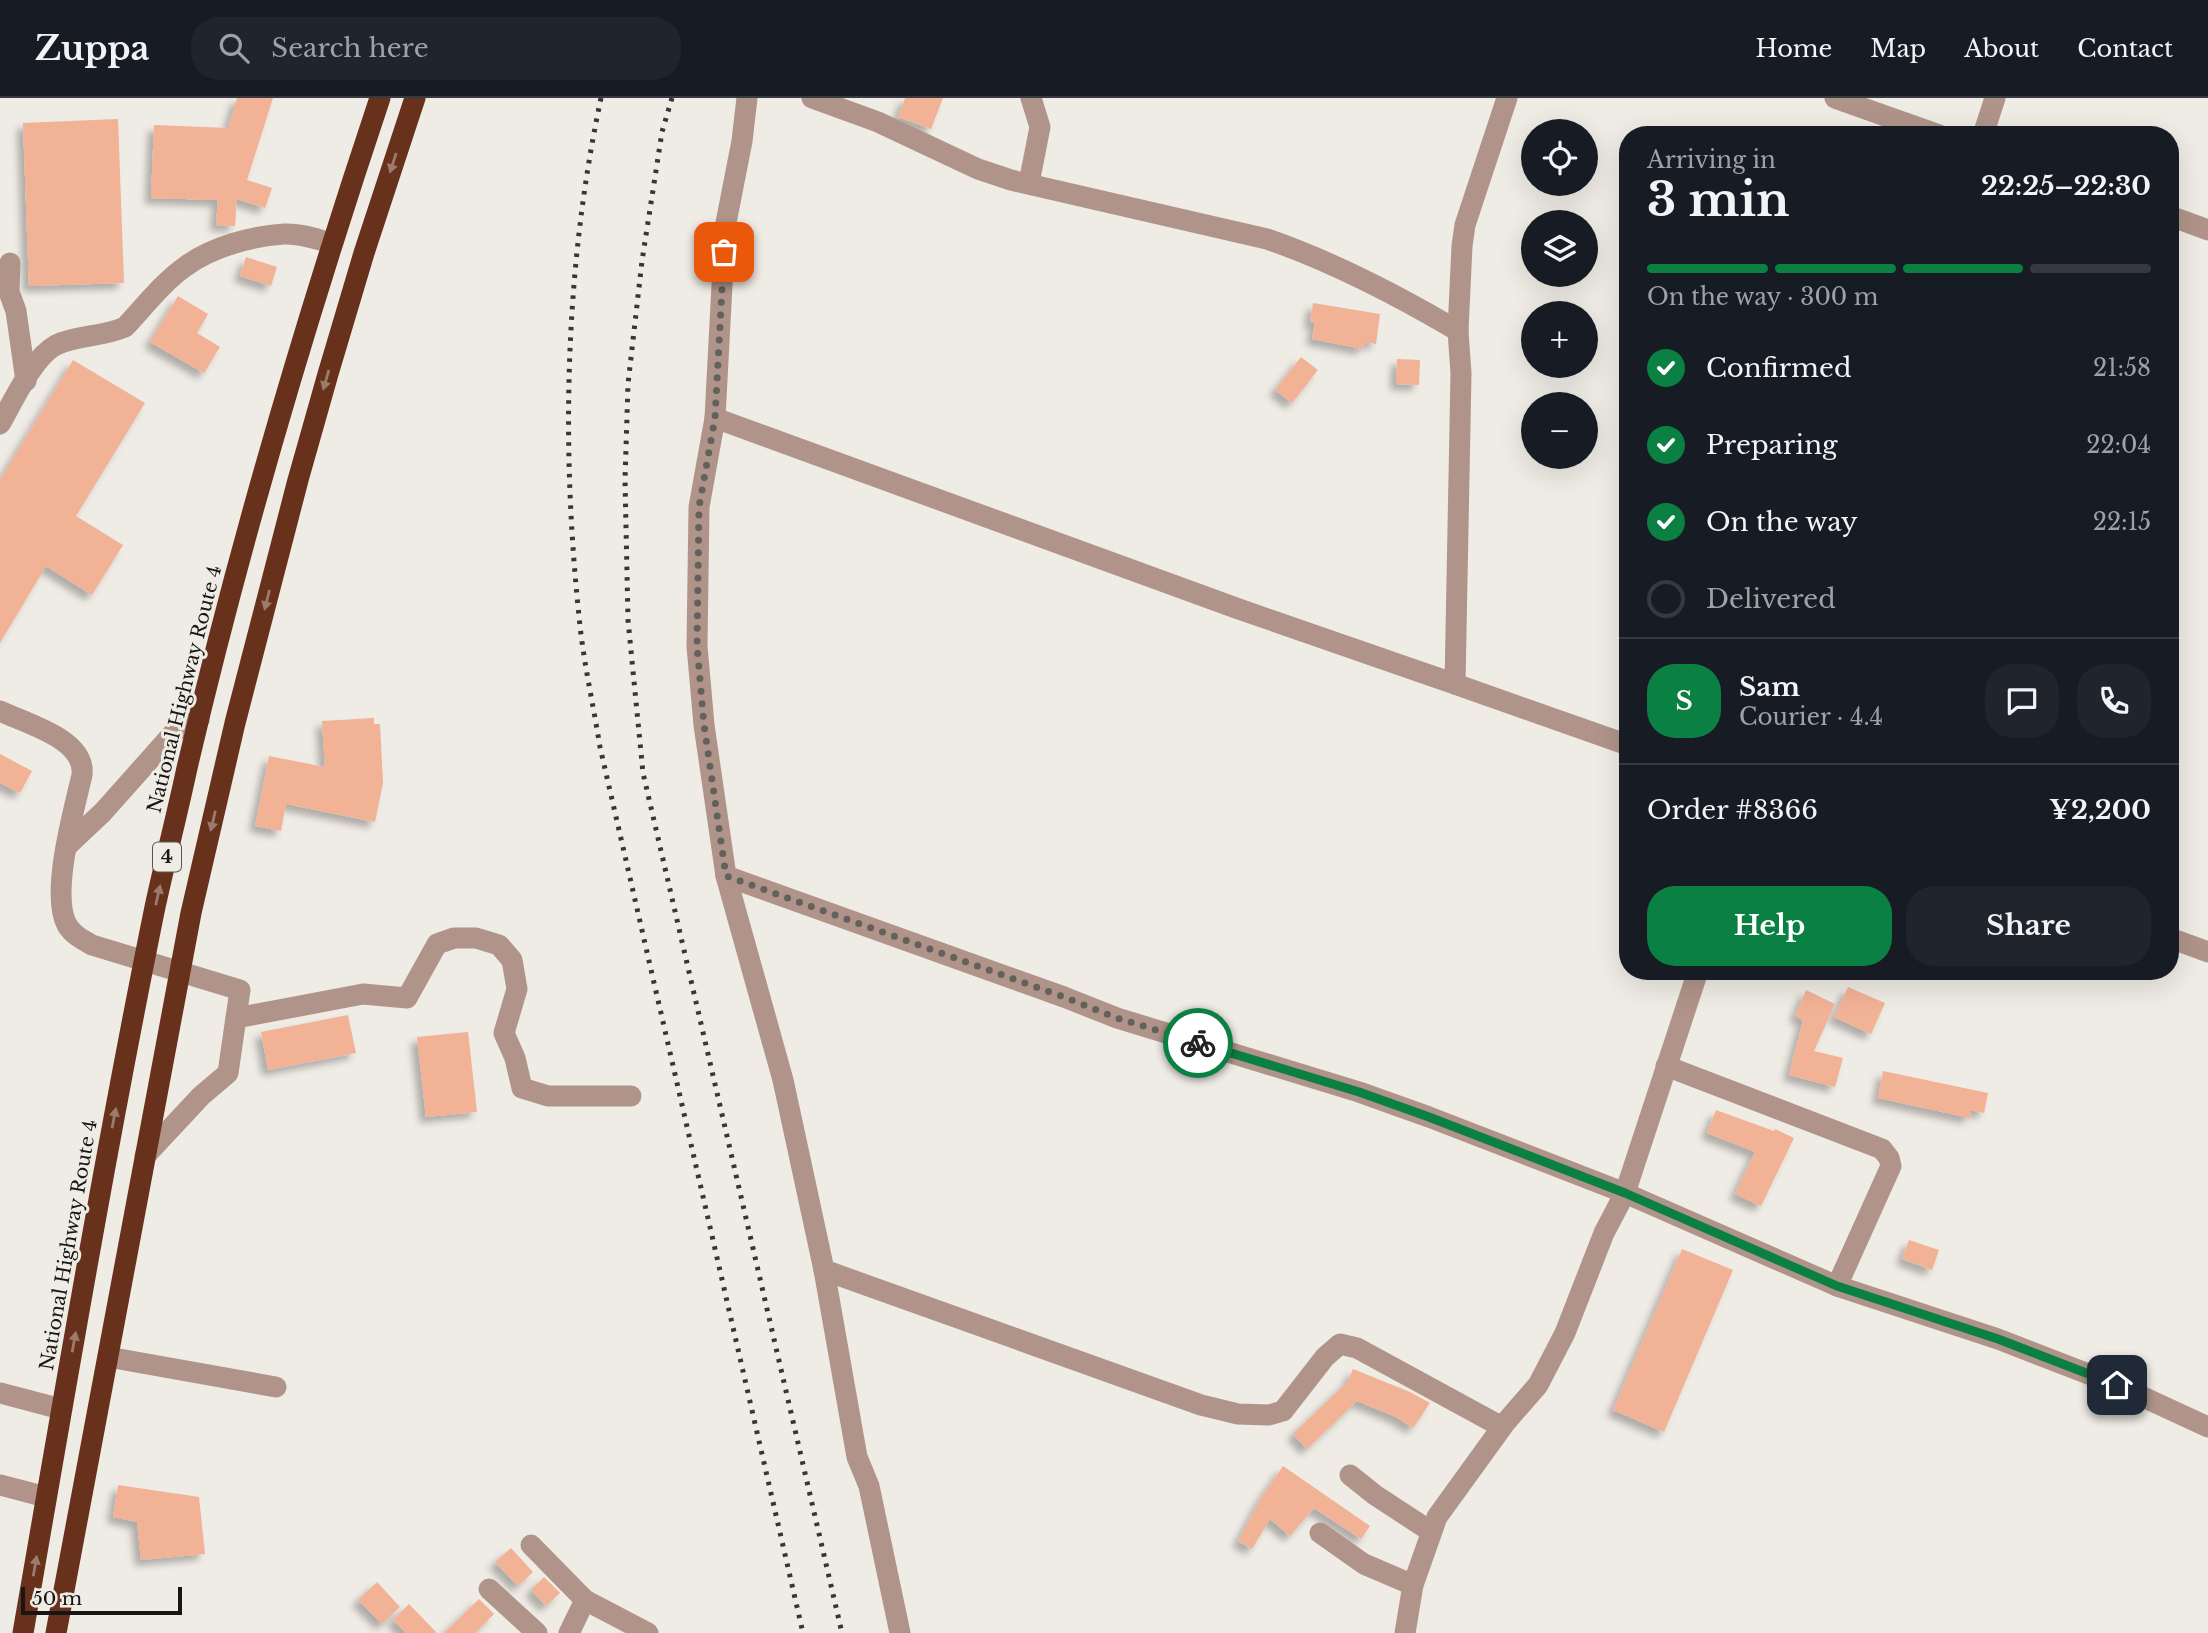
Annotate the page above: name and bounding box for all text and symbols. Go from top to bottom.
search box [191,17,681,80]
text: Zuppa [35,28,149,69]
icon: search [215,29,253,67]
text: Search here [271,32,429,64]
text: Home [1756,34,1832,63]
text: Map [1870,34,1926,63]
text: About [1964,34,2039,63]
text: Contact [2077,34,2173,63]
map controls [1521,119,1598,469]
button: locate [1521,119,1598,196]
text: Arriving in [1647,146,1776,174]
one-way arrow [388,152,398,173]
text: 22:25–22:30 [1981,170,2151,202]
text: 3 min [1647,171,1789,228]
button: layers [1521,210,1598,287]
pin [694,222,754,282]
icon: bag [705,233,743,271]
text: On the way · 300 m [1647,283,1879,311]
button: + [1521,301,1598,378]
icon: check [1647,349,1685,387]
text: Confirmed [1706,352,1851,384]
text: 21:58 [2093,354,2151,382]
one-way arrow [321,370,331,391]
button: − [1521,392,1598,469]
icon: check [1647,426,1685,464]
text: Preparing [1706,429,1838,461]
text: 22:04 [2086,431,2151,459]
icon: check [1647,503,1685,541]
text: On the way [1706,506,1858,538]
text: 22:15 [2093,508,2151,536]
street label: National Highway Route 4 [143,563,226,815]
text: Delivered [1706,583,1836,615]
one-way arrow [261,589,272,611]
button: chat [1985,664,2059,738]
button: phone [2077,664,2151,738]
text: Sam [1739,671,1800,703]
text: S [1675,685,1693,717]
text: Courier · 4.4 [1739,703,1883,731]
text: Order #8366 [1647,794,1818,826]
text: ¥2,200 [2049,794,2151,826]
one-way arrow [207,810,218,832]
road number: 4 [153,842,181,872]
one-way arrow [153,884,164,906]
button: Help [1647,886,1892,966]
button: Share [1906,886,2151,966]
courier [1163,1008,1233,1078]
icon: bike [1179,1024,1217,1062]
one-way arrow [109,1107,120,1129]
street label: National Highway Route 4 [35,1118,102,1372]
one-way arrow [69,1331,80,1353]
pin [2087,1355,2147,1415]
icon: home [2098,1366,2136,1404]
one-way arrow [29,1555,40,1577]
scale bar [21,1584,182,1616]
text: 50 m [32,1587,82,1610]

